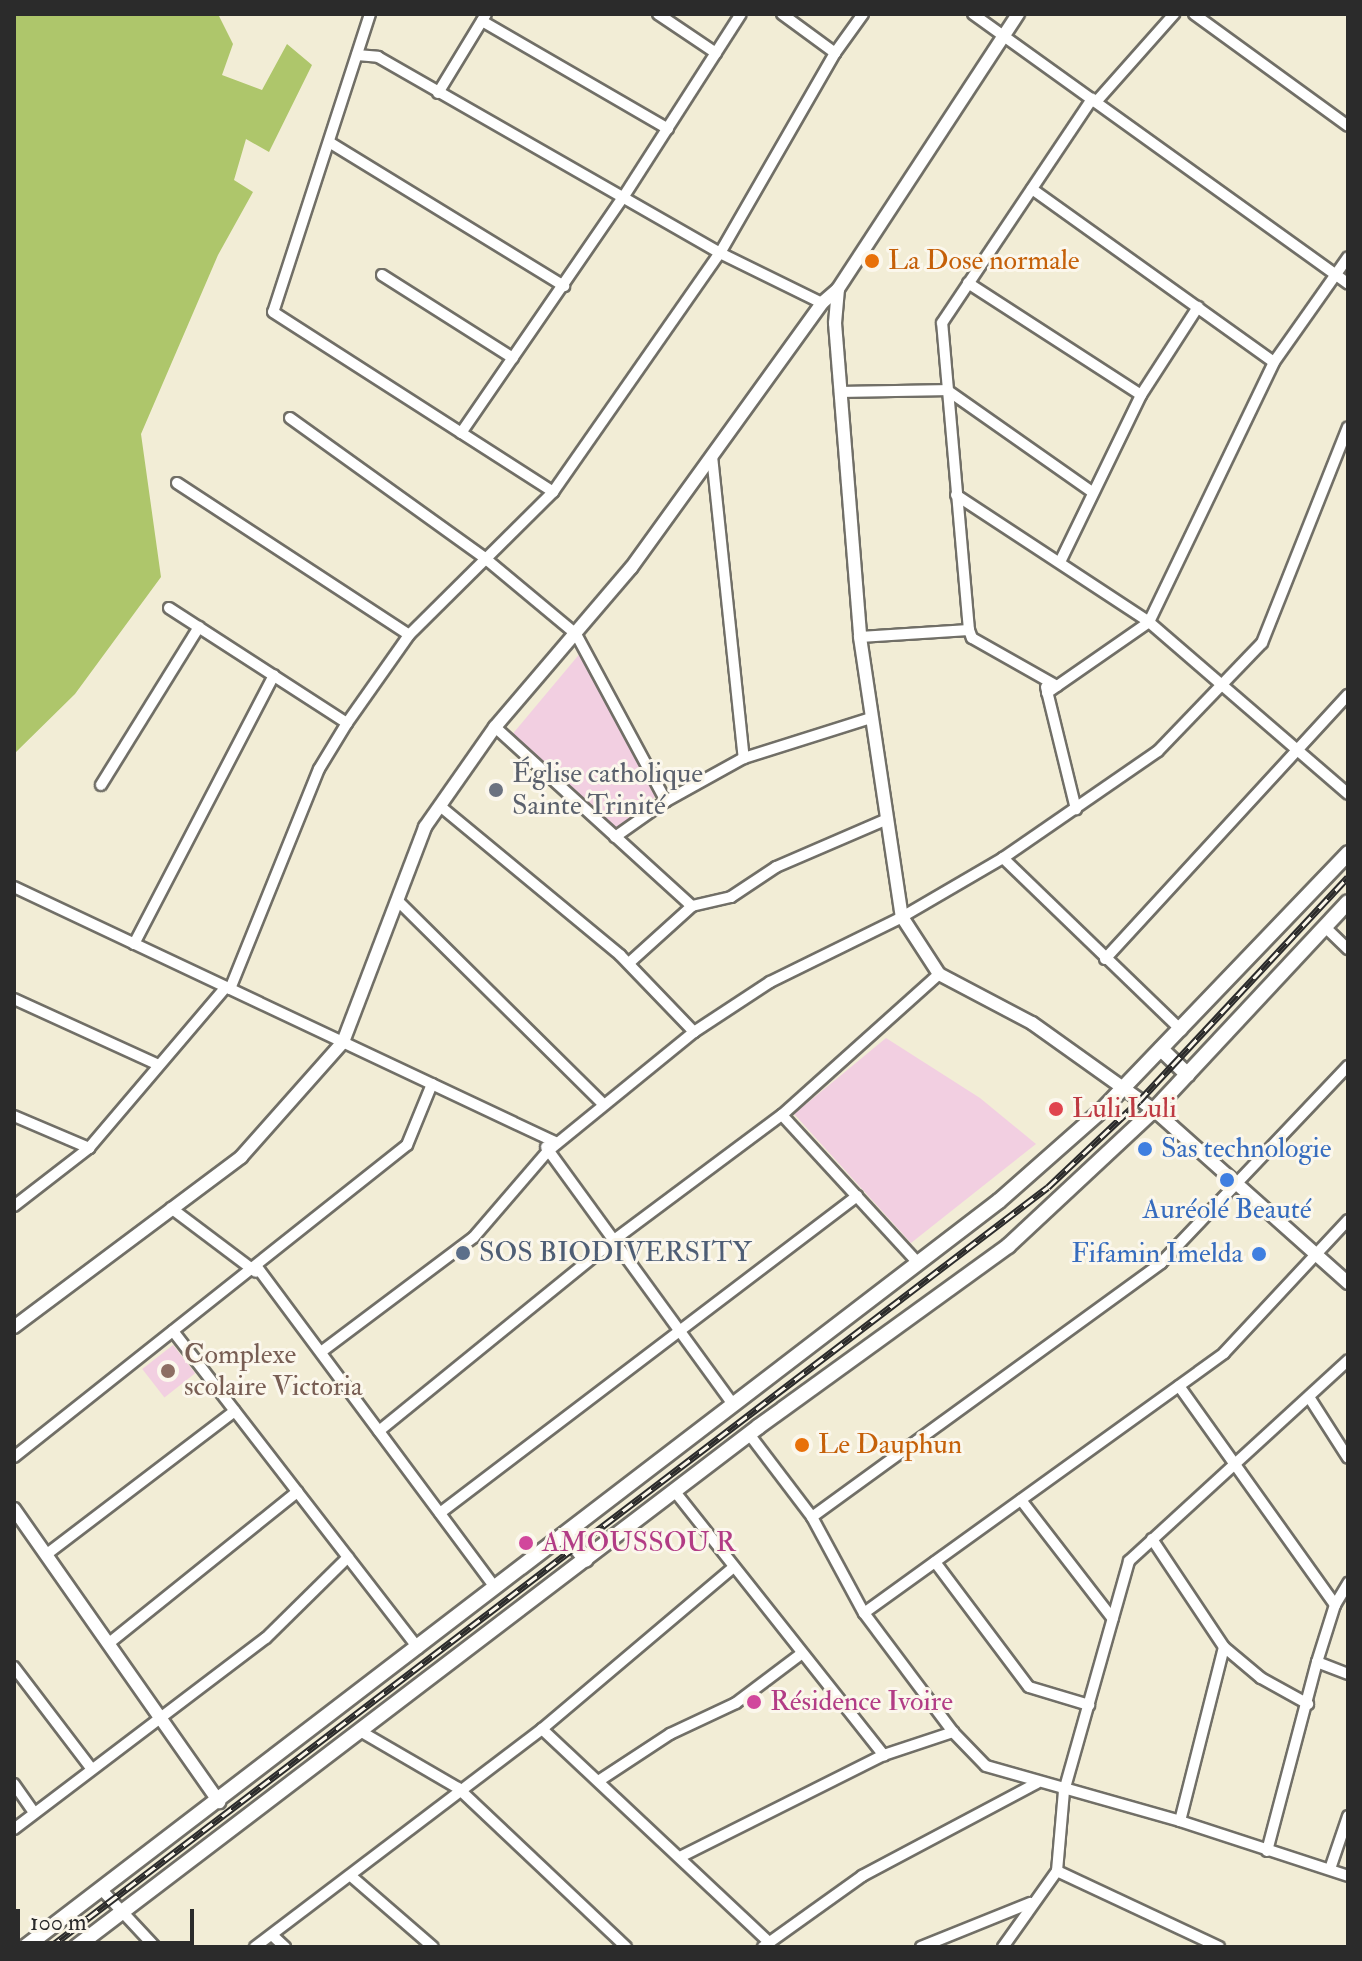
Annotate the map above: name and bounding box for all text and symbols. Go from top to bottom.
place label: La Dose normale [888,244,1079,278]
marker: La Dose normale [863,252,881,270]
place label: Église catholique Sainte Trinité [512,757,703,823]
marker: Église catholique Sainte Trinité [487,781,505,799]
place label: Luli Luli [1072,1092,1177,1126]
marker: Luli Luli [1047,1100,1065,1118]
place label: Sas technologie [1161,1132,1331,1166]
marker: Sas technologie [1136,1140,1154,1158]
marker: Auréolé Beauté [1218,1171,1236,1189]
place label: Auréolé Beauté [1143,1193,1311,1227]
place label: SOS BIODIVERSITY [479,1236,752,1270]
place label: Fifamin Imelda [1071,1237,1243,1271]
marker: SOS BIODIVERSITY [454,1244,472,1262]
marker: Fifamin Imelda [1250,1245,1268,1263]
place label: Complexe scolaire Victoria [184,1338,362,1404]
marker: Complexe scolaire Victoria [159,1362,177,1380]
place label: Le Dauphun [818,1428,962,1462]
marker: Le Dauphun [793,1436,811,1454]
place label: AMOUSSOU R [542,1526,736,1560]
marker: AMOUSSOU R [517,1534,535,1552]
place label: Résidence Ivoire [770,1685,953,1719]
marker: Résidence Ivoire [745,1693,763,1711]
scale bar [20,1893,198,1943]
text: 100 m [30,1907,87,1938]

